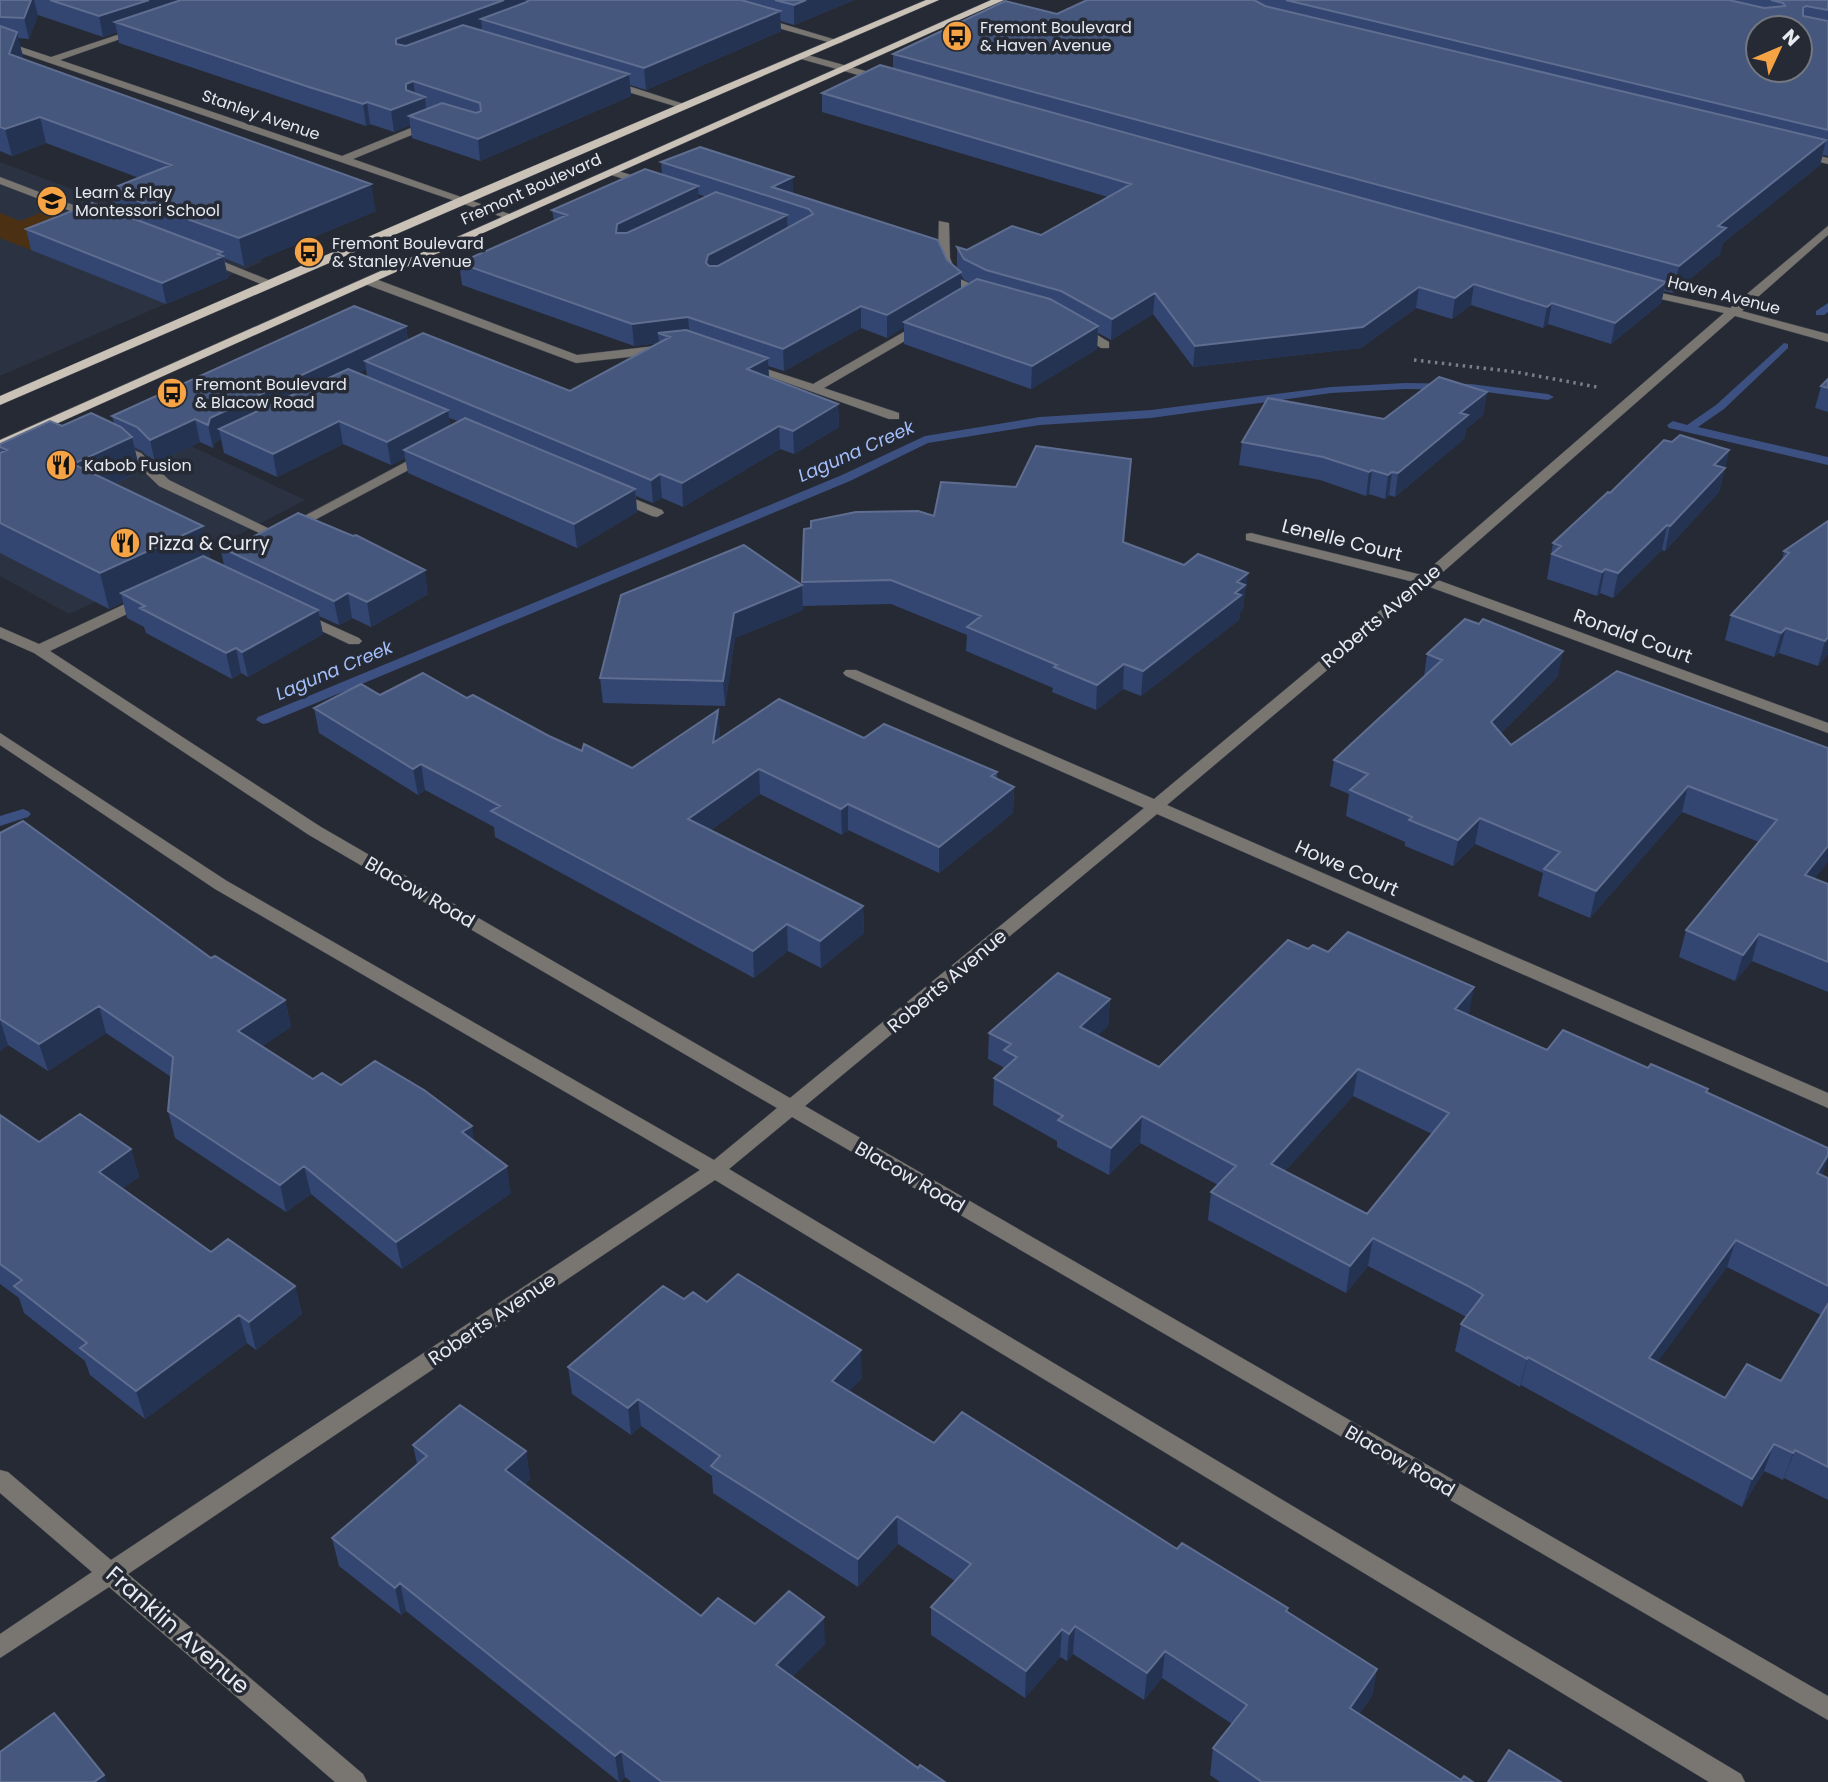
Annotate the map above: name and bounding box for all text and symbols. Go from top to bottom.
north arrow [1744,14,1814,84]
place label: Fremont Boulevard & Haven Avenue [980,16,1132,57]
bus stop icon: Fremont Boulevard & Haven Avenue [940,19,974,53]
text: N [1776,23,1806,52]
street label: Stanley Avenue [199,84,323,146]
street label: Fremont Boulevard [457,148,605,230]
place label: Learn & Play Montessori School [75,181,220,222]
school or university icon: Learn & Play Montessori School [35,184,69,218]
place label: Fremont Boulevard & Stanley Avenue [332,232,484,273]
bus stop icon: Fremont Boulevard & Stanley Avenue [292,235,326,269]
street label: Haven Avenue [1665,270,1783,320]
place label: Fremont Boulevard & Blacow Road [195,373,347,414]
bus stop icon: Fremont Boulevard & Blacow Road [155,376,189,410]
water label: Laguna Creek [794,414,919,488]
restaurant icon: Kabob Fusion [44,448,78,482]
place label: Kabob Fusion [84,454,192,477]
street label: Lenelle Court [1279,512,1405,568]
restaurant icon: Pizza & Curry [108,526,142,560]
place label: Pizza & Curry [148,530,270,557]
street label: Roberts Avenue [1315,558,1447,674]
street label: Ronald Court [1570,602,1696,670]
water label: Laguna Creek [272,634,397,706]
street label: Howe Court [1291,833,1403,903]
street label: Blacow Road [360,850,480,934]
street label: Roberts Avenue [881,923,1013,1039]
street label: Blacow Road [850,1135,970,1219]
street label: Roberts Avenue [423,1266,561,1372]
street label: Blacow Road [1340,1419,1460,1503]
street label: Franklin Avenue [99,1559,257,1701]

